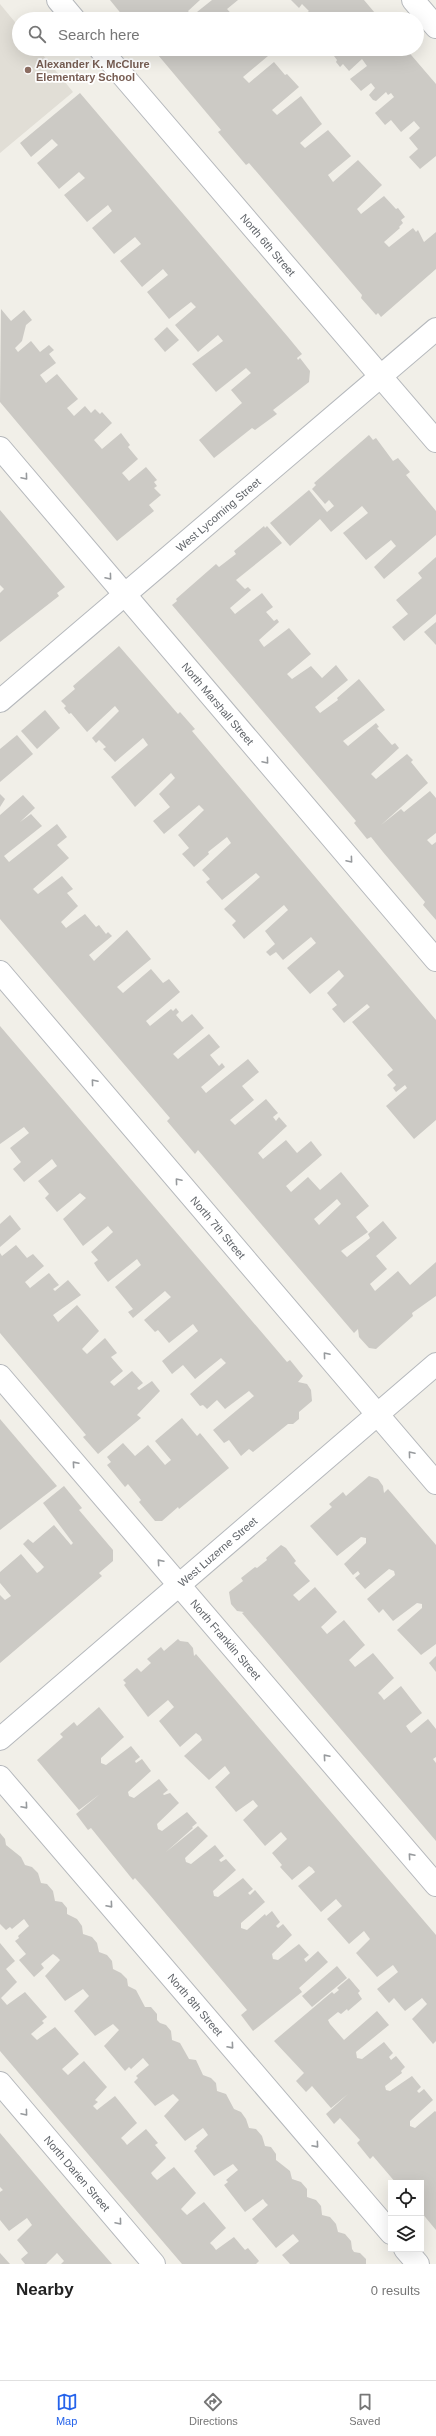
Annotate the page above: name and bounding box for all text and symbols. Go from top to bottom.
search box [12,12,424,56]
icon: search [26,23,48,45]
text: Search here [58,26,140,43]
place label: Alexander K. McClure Elementary School [36,58,150,83]
marker: Alexander K. McClure Elementary School [23,65,33,75]
street label: North 6th Street [238,211,298,278]
one-way arrow [21,473,28,480]
street label: West Lycoming Street [174,475,263,554]
one-way arrow [104,572,111,579]
street label: North Marshall Street [180,660,256,747]
one-way arrow [261,756,268,764]
one-way arrow [346,855,353,863]
one-way arrow [92,1079,99,1087]
one-way arrow [176,1178,183,1186]
street label: North 7th Street [188,1194,248,1261]
one-way arrow [324,1352,331,1359]
one-way arrow [408,1451,415,1458]
one-way arrow [73,1461,80,1468]
street label: West Luzerne Street [176,1515,259,1589]
one-way arrow [157,1560,164,1567]
street label: North Franklin Street [188,1597,263,1682]
one-way arrow [324,1754,331,1762]
one-way arrow [21,1802,28,1809]
one-way arrow [408,1853,415,1860]
one-way arrow [105,1900,113,1908]
street label: North 8th Street [165,1971,225,2038]
one-way arrow [226,2042,233,2049]
one-way arrow [21,2108,28,2115]
street label: North Darien Street [42,2134,112,2214]
one-way arrow [311,2140,318,2148]
map controls [388,2180,424,2252]
button: locate [388,2180,424,2216]
button: layers [388,2216,424,2252]
one-way arrow [114,2218,121,2225]
text: Nearby [16,2280,74,2299]
text: 0 results [371,2283,420,2298]
tab: Map [56,2391,78,2427]
tab: Directions [189,2391,238,2427]
tab: Saved [349,2391,380,2427]

